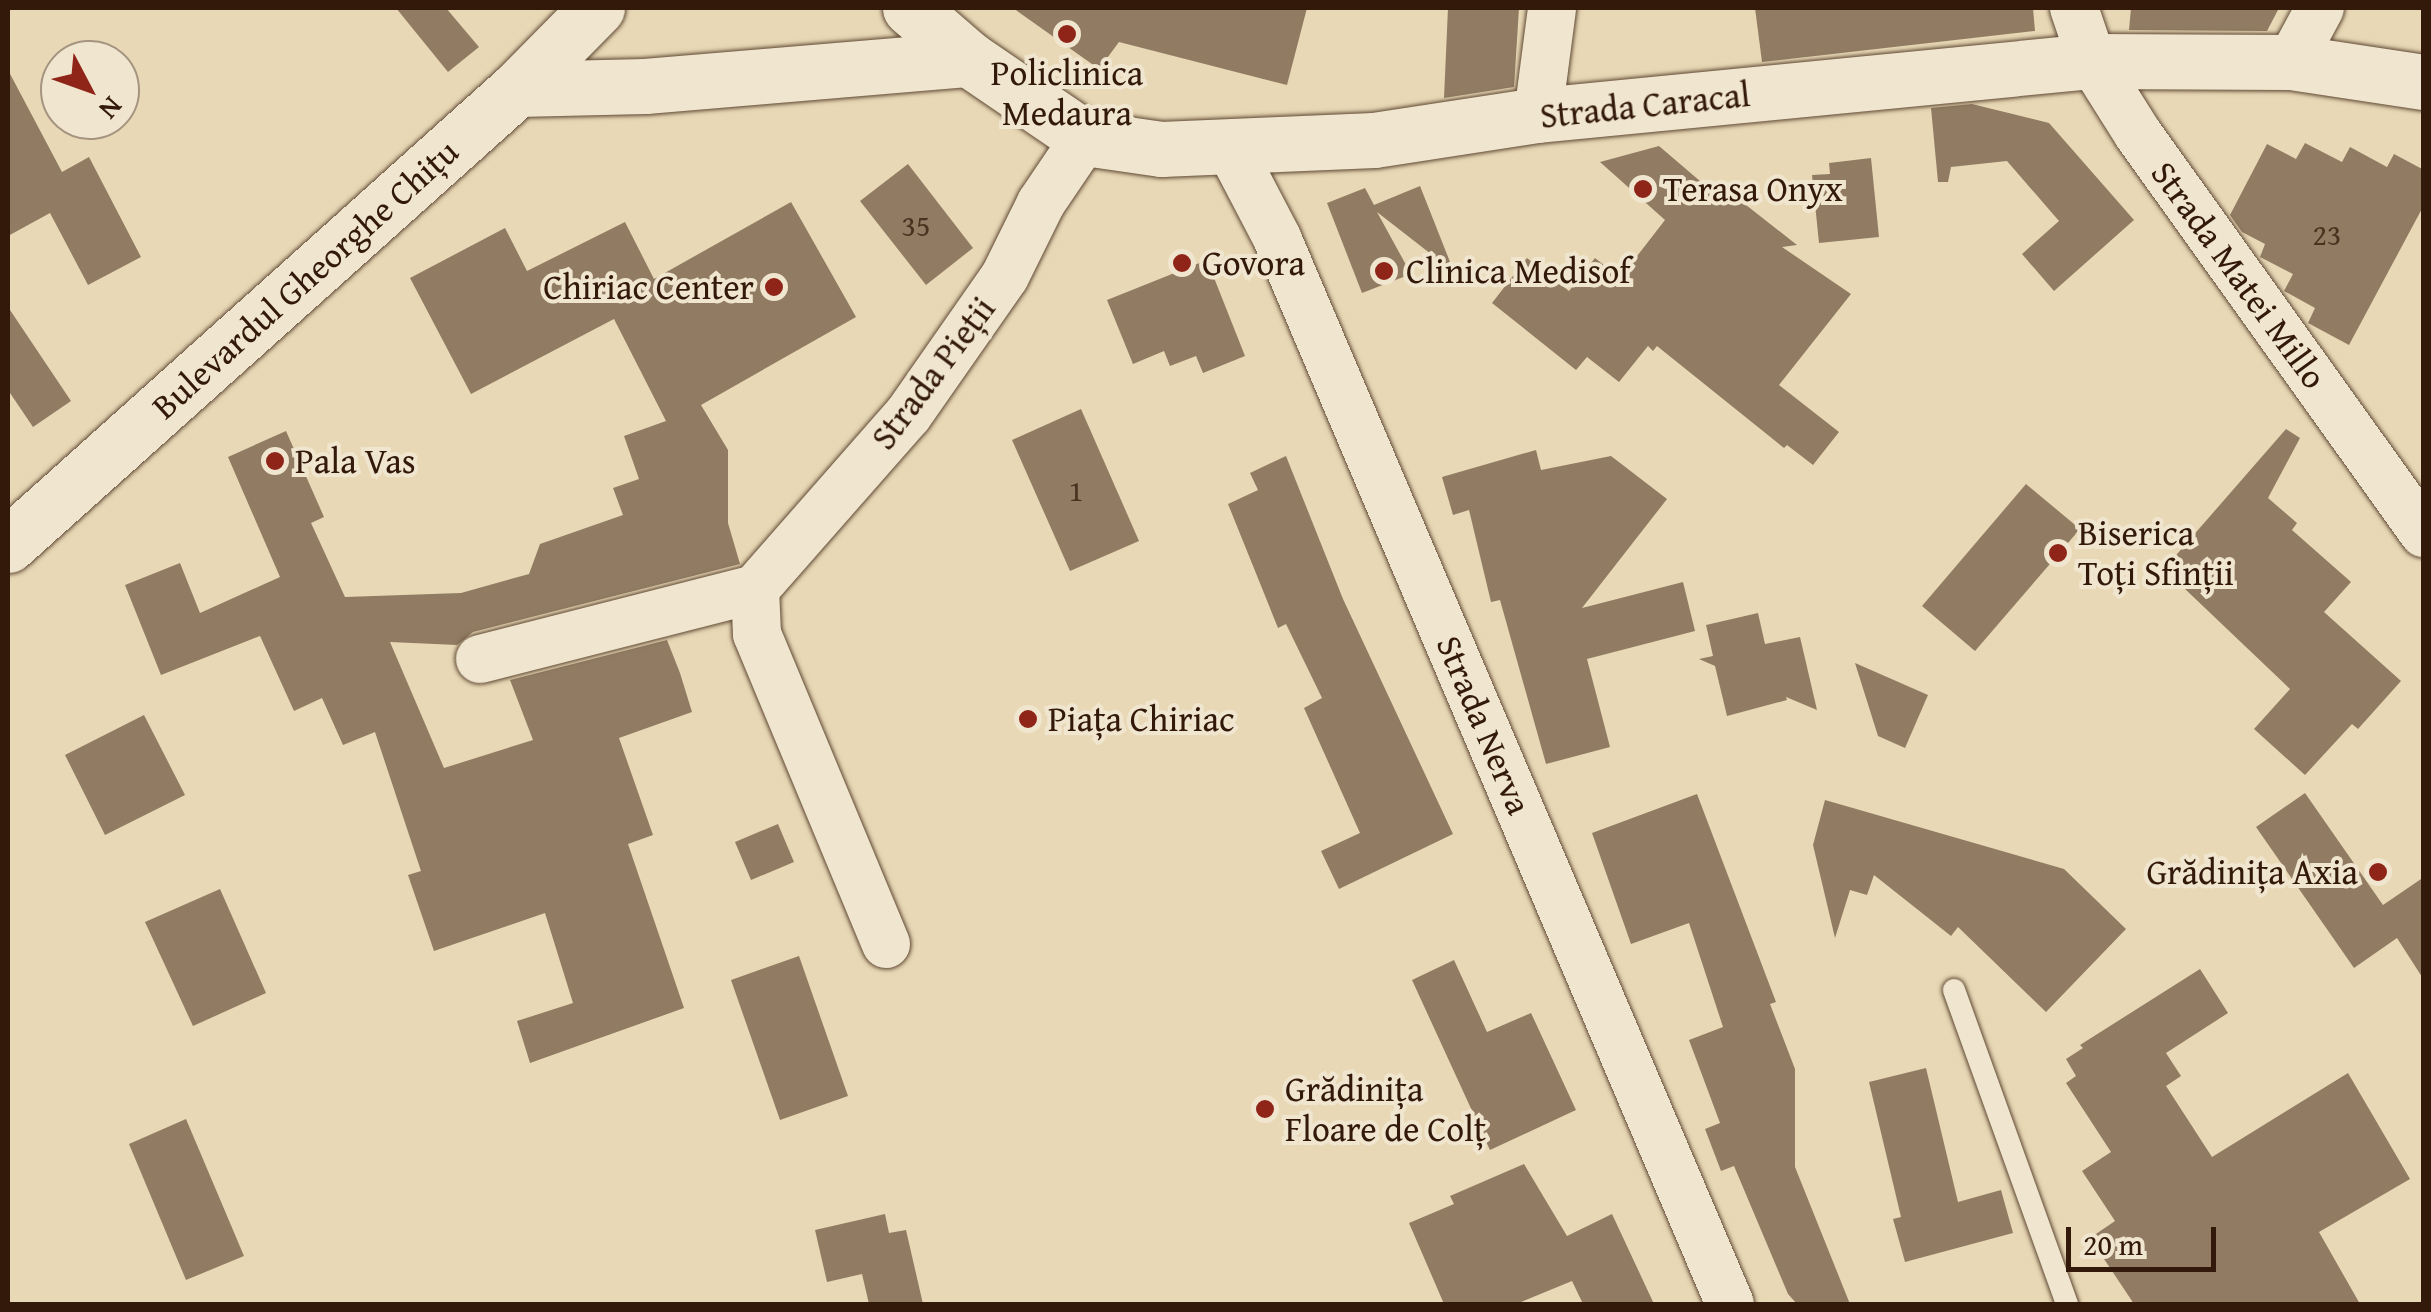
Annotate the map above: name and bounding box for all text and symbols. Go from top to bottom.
marker: Policlinica Medaura [1054,21,1080,47]
north arrow [40,40,140,140]
place label: Policlinica Medaura [991,52,1143,134]
street label: Strada Caracal [1538,73,1752,137]
text: N [90,88,133,129]
street label: Bulevardul Gheorghe Chițu [143,130,467,428]
street label: Strada Matei Millo [2142,153,2336,397]
place label: Terasa Onyx [1663,168,1843,210]
marker: Terasa Onyx [1632,178,1654,200]
house number: 35 [902,207,930,243]
house number: 23 [2313,216,2341,252]
place label: Govora [1202,242,1305,284]
place label: Clinica Medisof [1406,250,1631,292]
marker: Govora [1171,252,1193,274]
marker: Clinica Medisof [1371,258,1397,284]
place label: Chiriac Center [543,266,754,308]
marker: Chiriac Center [763,276,785,298]
street label: Strada Pieții [862,288,1004,458]
place label: Pala Vas [295,440,416,482]
marker: Pala Vas [264,450,286,472]
house number: 1 [1069,472,1083,508]
place label: Biserica Toți Sfinții [2078,512,2234,594]
marker: Biserica Toți Sfinții [2047,542,2069,564]
street label: Strada Nerva [1428,629,1540,821]
place label: Piața Chiriac [1048,698,1235,740]
marker: Piața Chiriac [1017,708,1039,730]
place label: Grădinița Axia [2146,851,2358,893]
marker: Grădinița Axia [2367,861,2389,883]
place label: Grădinița Floare de Colț [1285,1068,1486,1150]
marker: Grădinița Floare de Colț [1254,1098,1276,1120]
scale bar [2071,1207,2221,1269]
text: 20 m [2083,1222,2143,1266]

